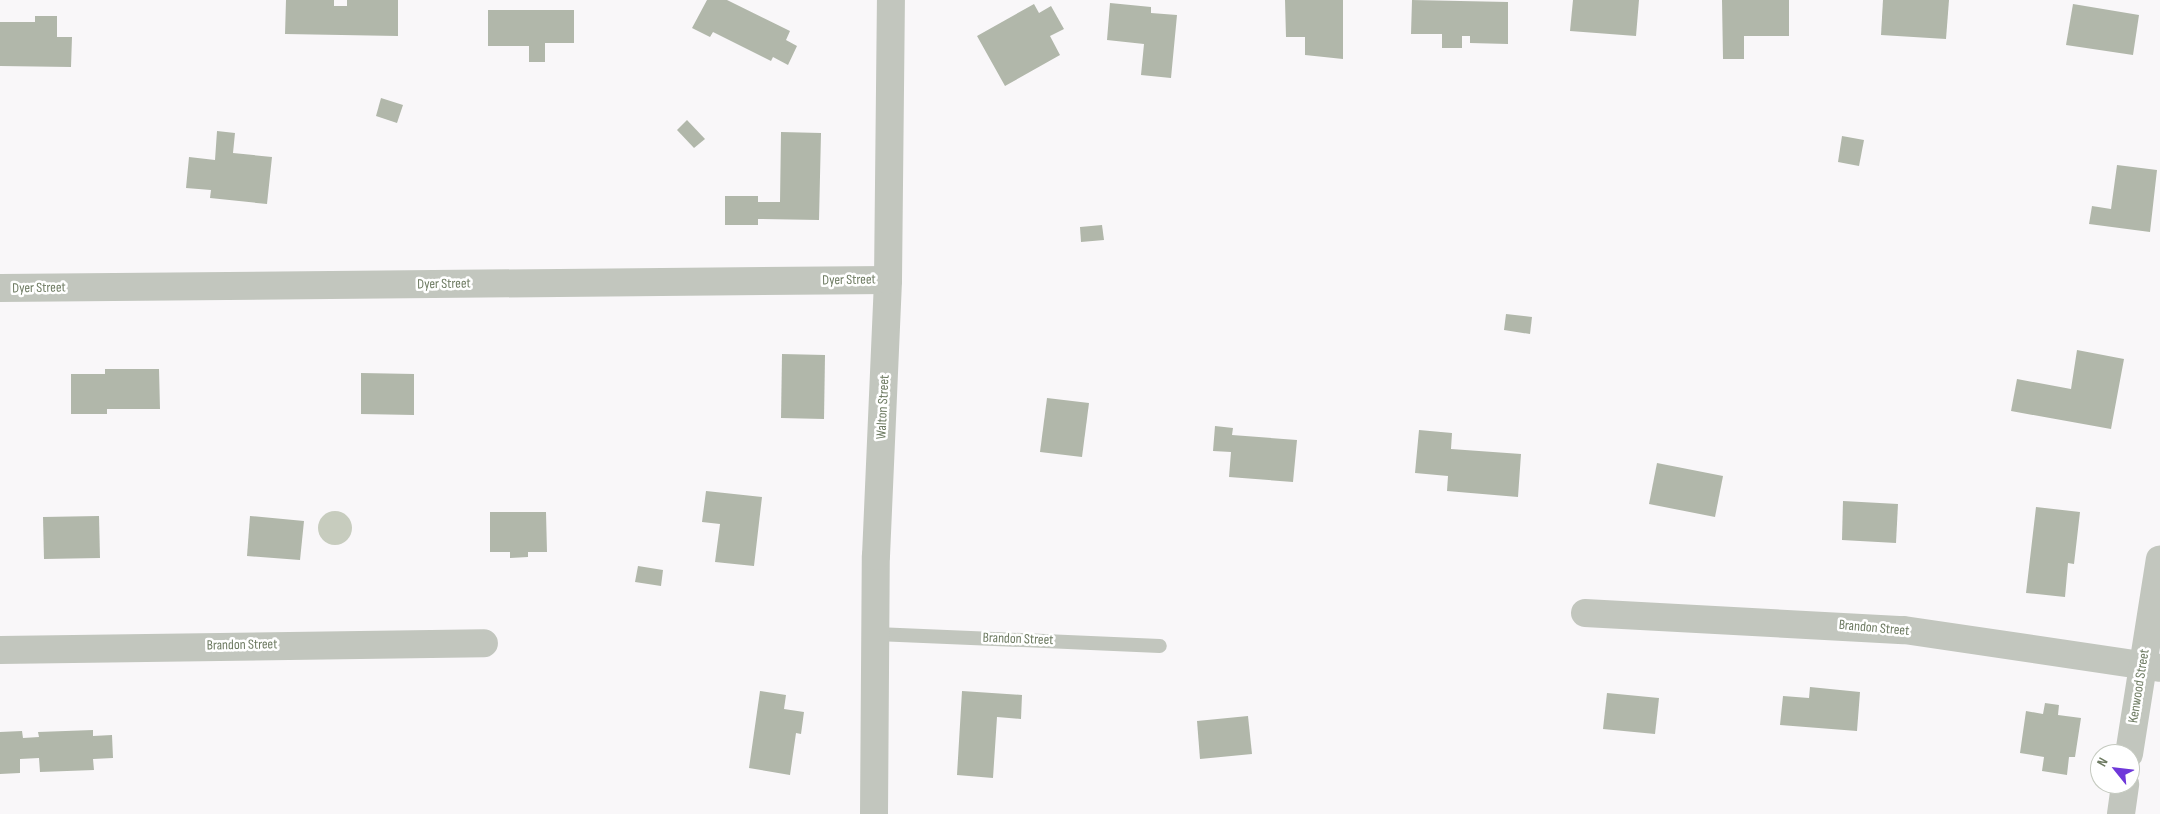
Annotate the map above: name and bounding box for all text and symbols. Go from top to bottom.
street label: Dyer Street [822,271,876,289]
street label: Dyer Street [417,275,471,293]
street label: Dyer Street [12,279,66,297]
street label: Walton Street [873,374,893,440]
street label: Brandon Street [1838,617,1910,639]
street label: Brandon Street [982,629,1054,649]
street label: Brandon Street [206,636,278,654]
street label: Kenwood Street [2125,648,2153,724]
north arrow [2090,744,2140,794]
text: N [2093,755,2112,769]

